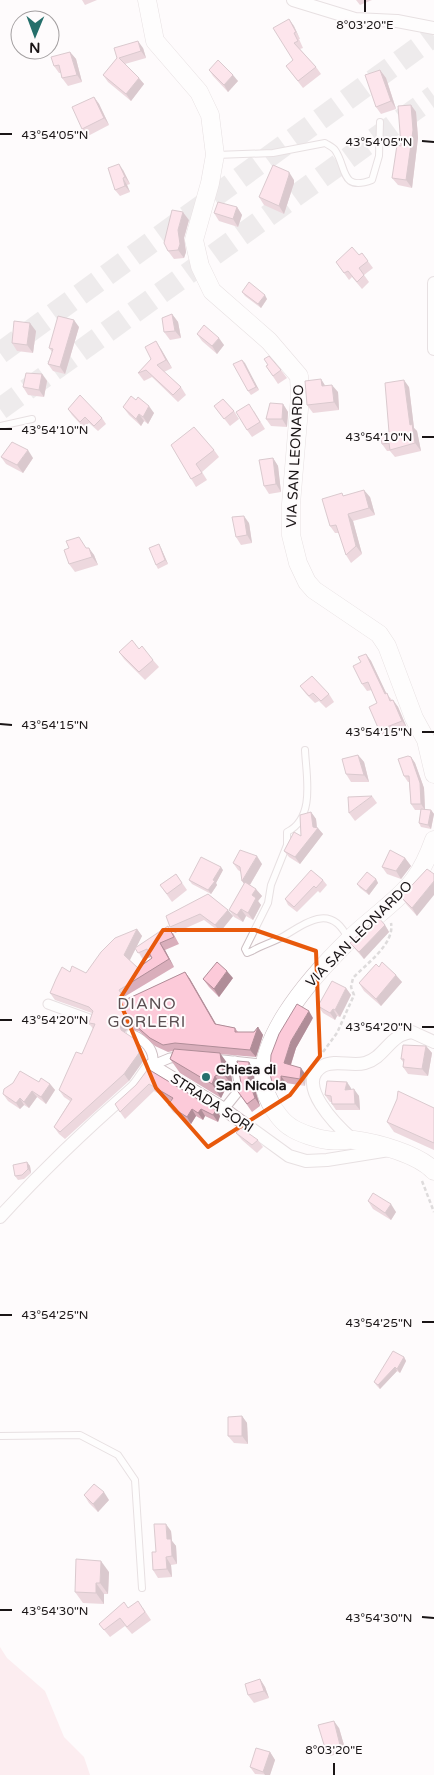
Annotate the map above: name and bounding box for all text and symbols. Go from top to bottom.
north arrow [10,10,60,60]
text: 8°03'20"E [336,18,394,32]
text: N [29,39,41,56]
text: 43°54'05"N [22,128,89,142]
text: 43°54'05"N [346,135,413,149]
street label: VIA SAN LEONARDO [283,384,307,528]
text: 43°54'10"N [22,423,89,437]
text: 43°54'10"N [346,430,413,444]
text: 43°54'15"N [22,718,89,732]
text: 43°54'15"N [346,725,413,739]
street label: VIA SAN LEONARDO [302,877,416,991]
district label: DIANO GORLERI [108,994,186,1032]
text: 43°54'20"N [22,1013,89,1027]
text: 43°54'20"N [346,1020,413,1034]
place label: Chiesa di San Nicola [216,1061,287,1094]
street label: STRADA SORI [167,1070,257,1136]
marker: Chiesa di San Nicola [200,1071,212,1083]
text: 43°54'25"N [22,1308,89,1322]
text: 43°54'25"N [346,1316,413,1330]
text: 43°54'30"N [22,1604,89,1618]
text: 43°54'30"N [346,1611,413,1625]
text: 8°03'20"E [305,1743,363,1757]

